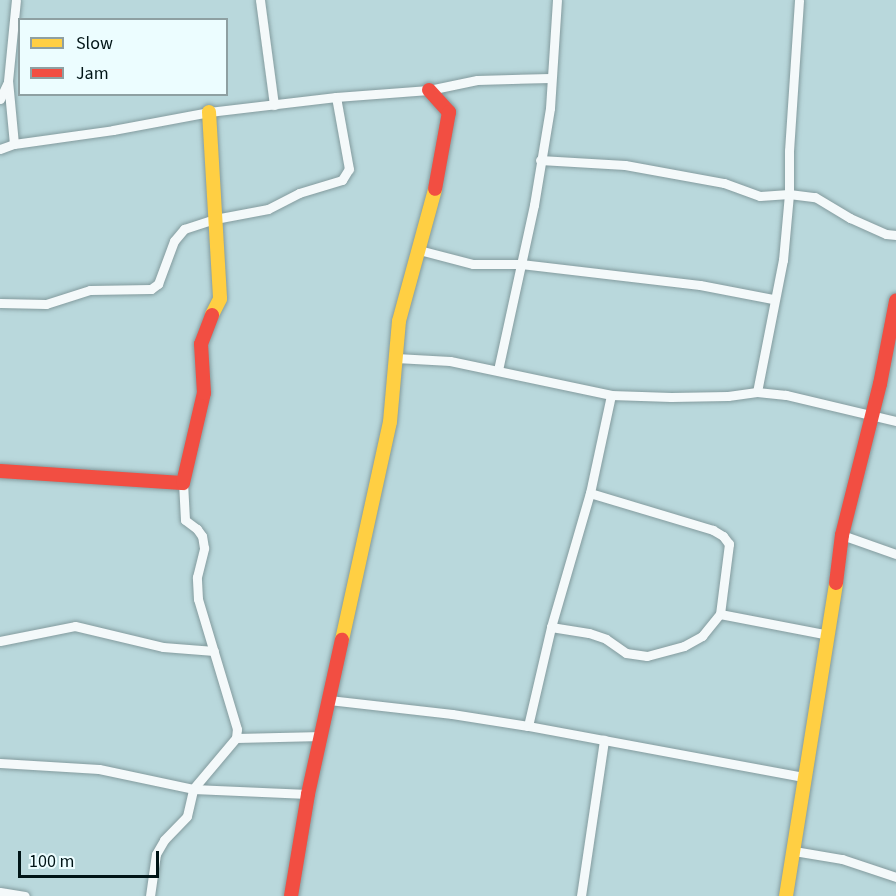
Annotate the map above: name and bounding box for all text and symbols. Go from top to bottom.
legend [18,18,228,96]
text: Slow [76,31,113,56]
text: Jam [76,61,109,86]
scale bar [21,839,162,877]
text: 100 m [29,849,74,874]

